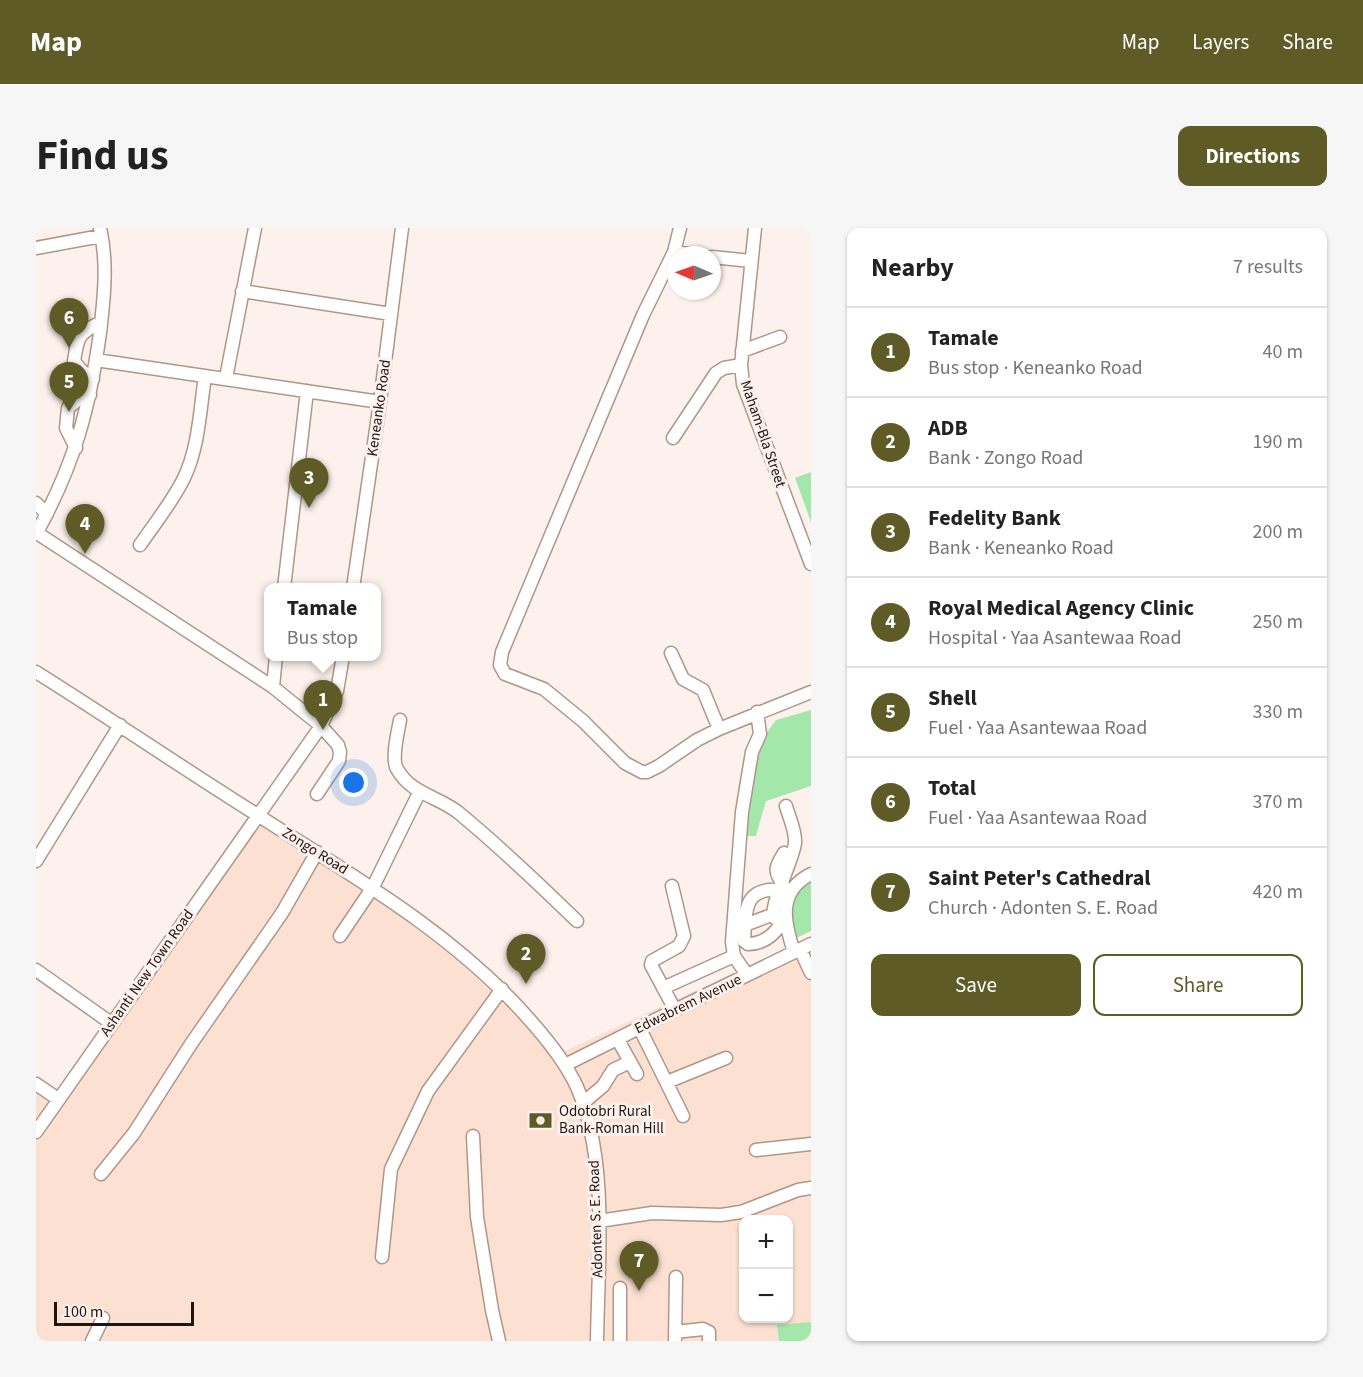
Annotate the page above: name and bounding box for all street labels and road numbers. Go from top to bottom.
street label: Keneanko Road [362,358,396,458]
street label: Maham-Bla Street [735,378,791,490]
street label: Zongo Road [278,822,352,880]
street label: Ashanti New Town Road [95,905,199,1041]
street label: Edwabrem Avenue [631,969,745,1039]
street label: Adonten S. E. Road [583,1160,609,1278]

